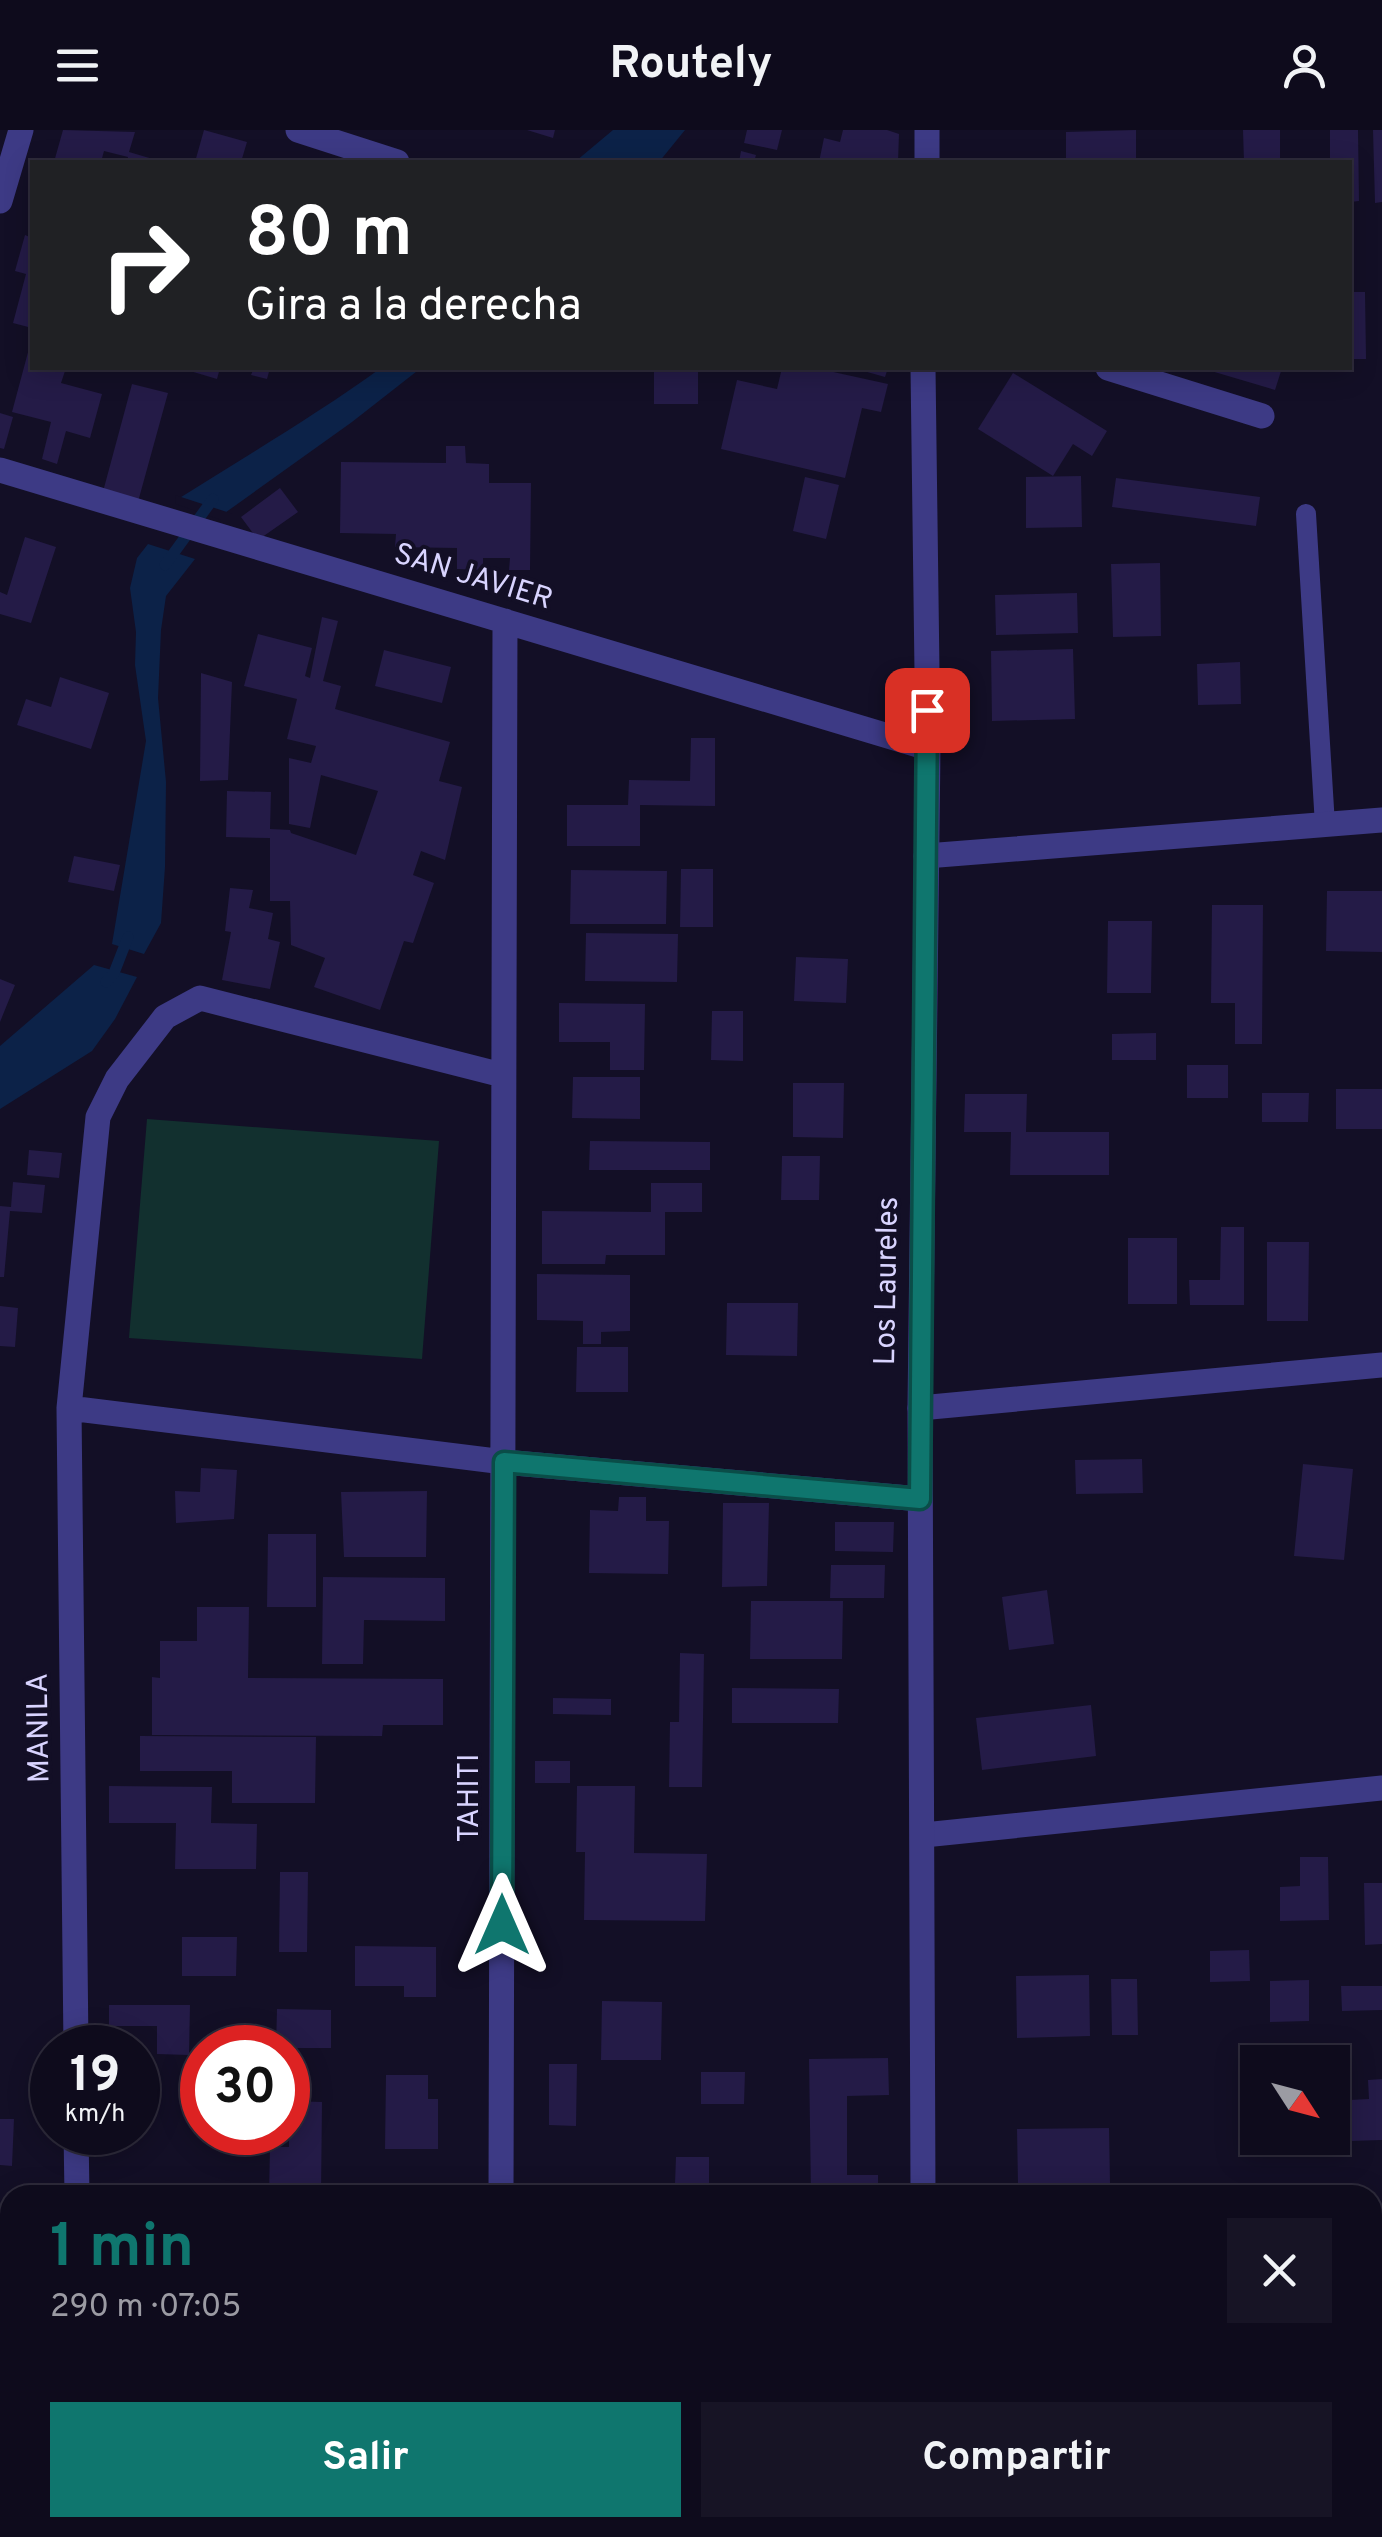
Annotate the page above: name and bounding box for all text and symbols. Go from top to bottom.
text: Routely [610,37,772,94]
icon: menu [50,38,105,93]
icon: person [1277,38,1332,93]
text: 80 m [245,192,413,281]
icon: right [80,200,210,330]
text: Gira a la derecha [245,279,582,336]
street label: SAN JAVIER [389,536,557,620]
pin [885,668,970,753]
icon: arrive [900,683,955,738]
street label: Los Laureles [868,1196,908,1366]
street label: MANILA [21,1672,59,1784]
street label: TAHITI [452,1754,489,1842]
position arrow [450,1873,554,1977]
speed limit sign: 30 [180,2025,310,2155]
north arrow [1240,2045,1350,2155]
map controls [1240,2045,1350,2155]
text: 19 [70,2046,120,2109]
text: km/h [65,2099,125,2131]
text: 1 min [50,2212,194,2288]
button: close [1227,2218,1332,2323]
text: 290 m · 07:05 [50,2288,241,2328]
button: Salir [50,2402,681,2517]
button: Compartir [701,2402,1332,2517]

